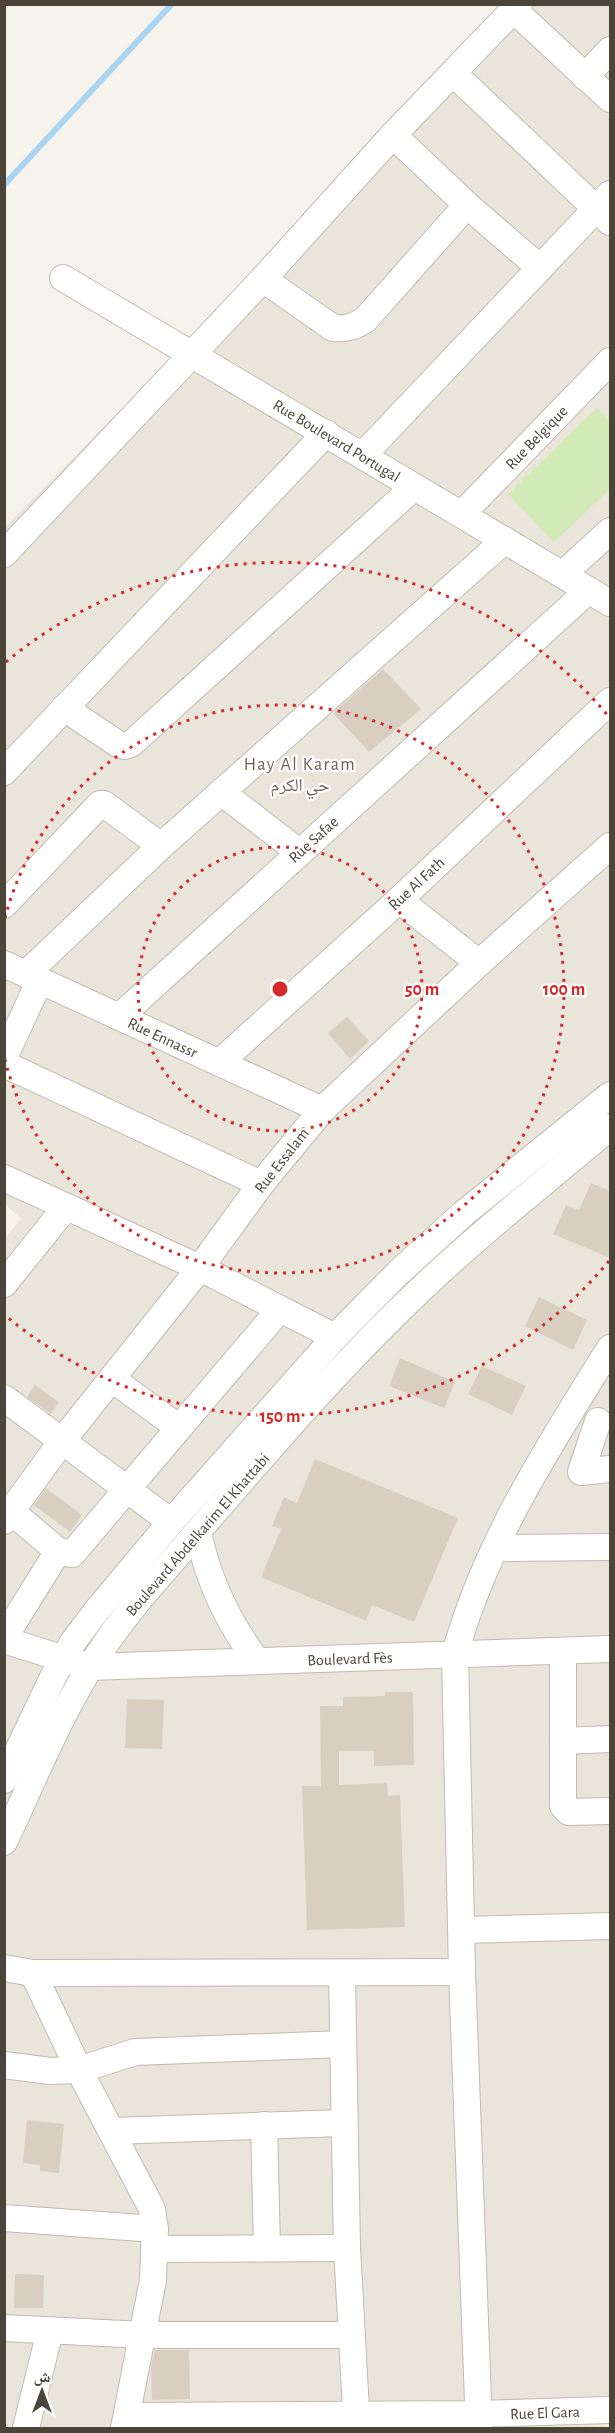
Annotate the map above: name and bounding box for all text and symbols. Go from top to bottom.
street label: Rue Boulevard Portugal [270,397,403,485]
street label: Rue Belgique [503,403,571,473]
district label: Hay Al Karam حي الكرم [244,756,356,800]
street label: Rue Safae [286,814,342,866]
street label: Rue Al Fath [386,854,448,913]
centre of rings [270,979,290,999]
text: 50 m [405,981,439,999]
text: 100 m [543,981,585,999]
street label: Rue Ennassr [125,1015,201,1061]
street label: Rue Essalam [252,1125,312,1196]
text: 150 m [260,1408,300,1426]
street label: Boulevard Abdelkarim El Khattabi [123,1450,273,1619]
street label: Boulevard Fès [307,1650,393,1668]
north arrow [12,2361,72,2421]
text: ش [34,2369,51,2386]
street label: Rue El Gara [510,2404,580,2422]

